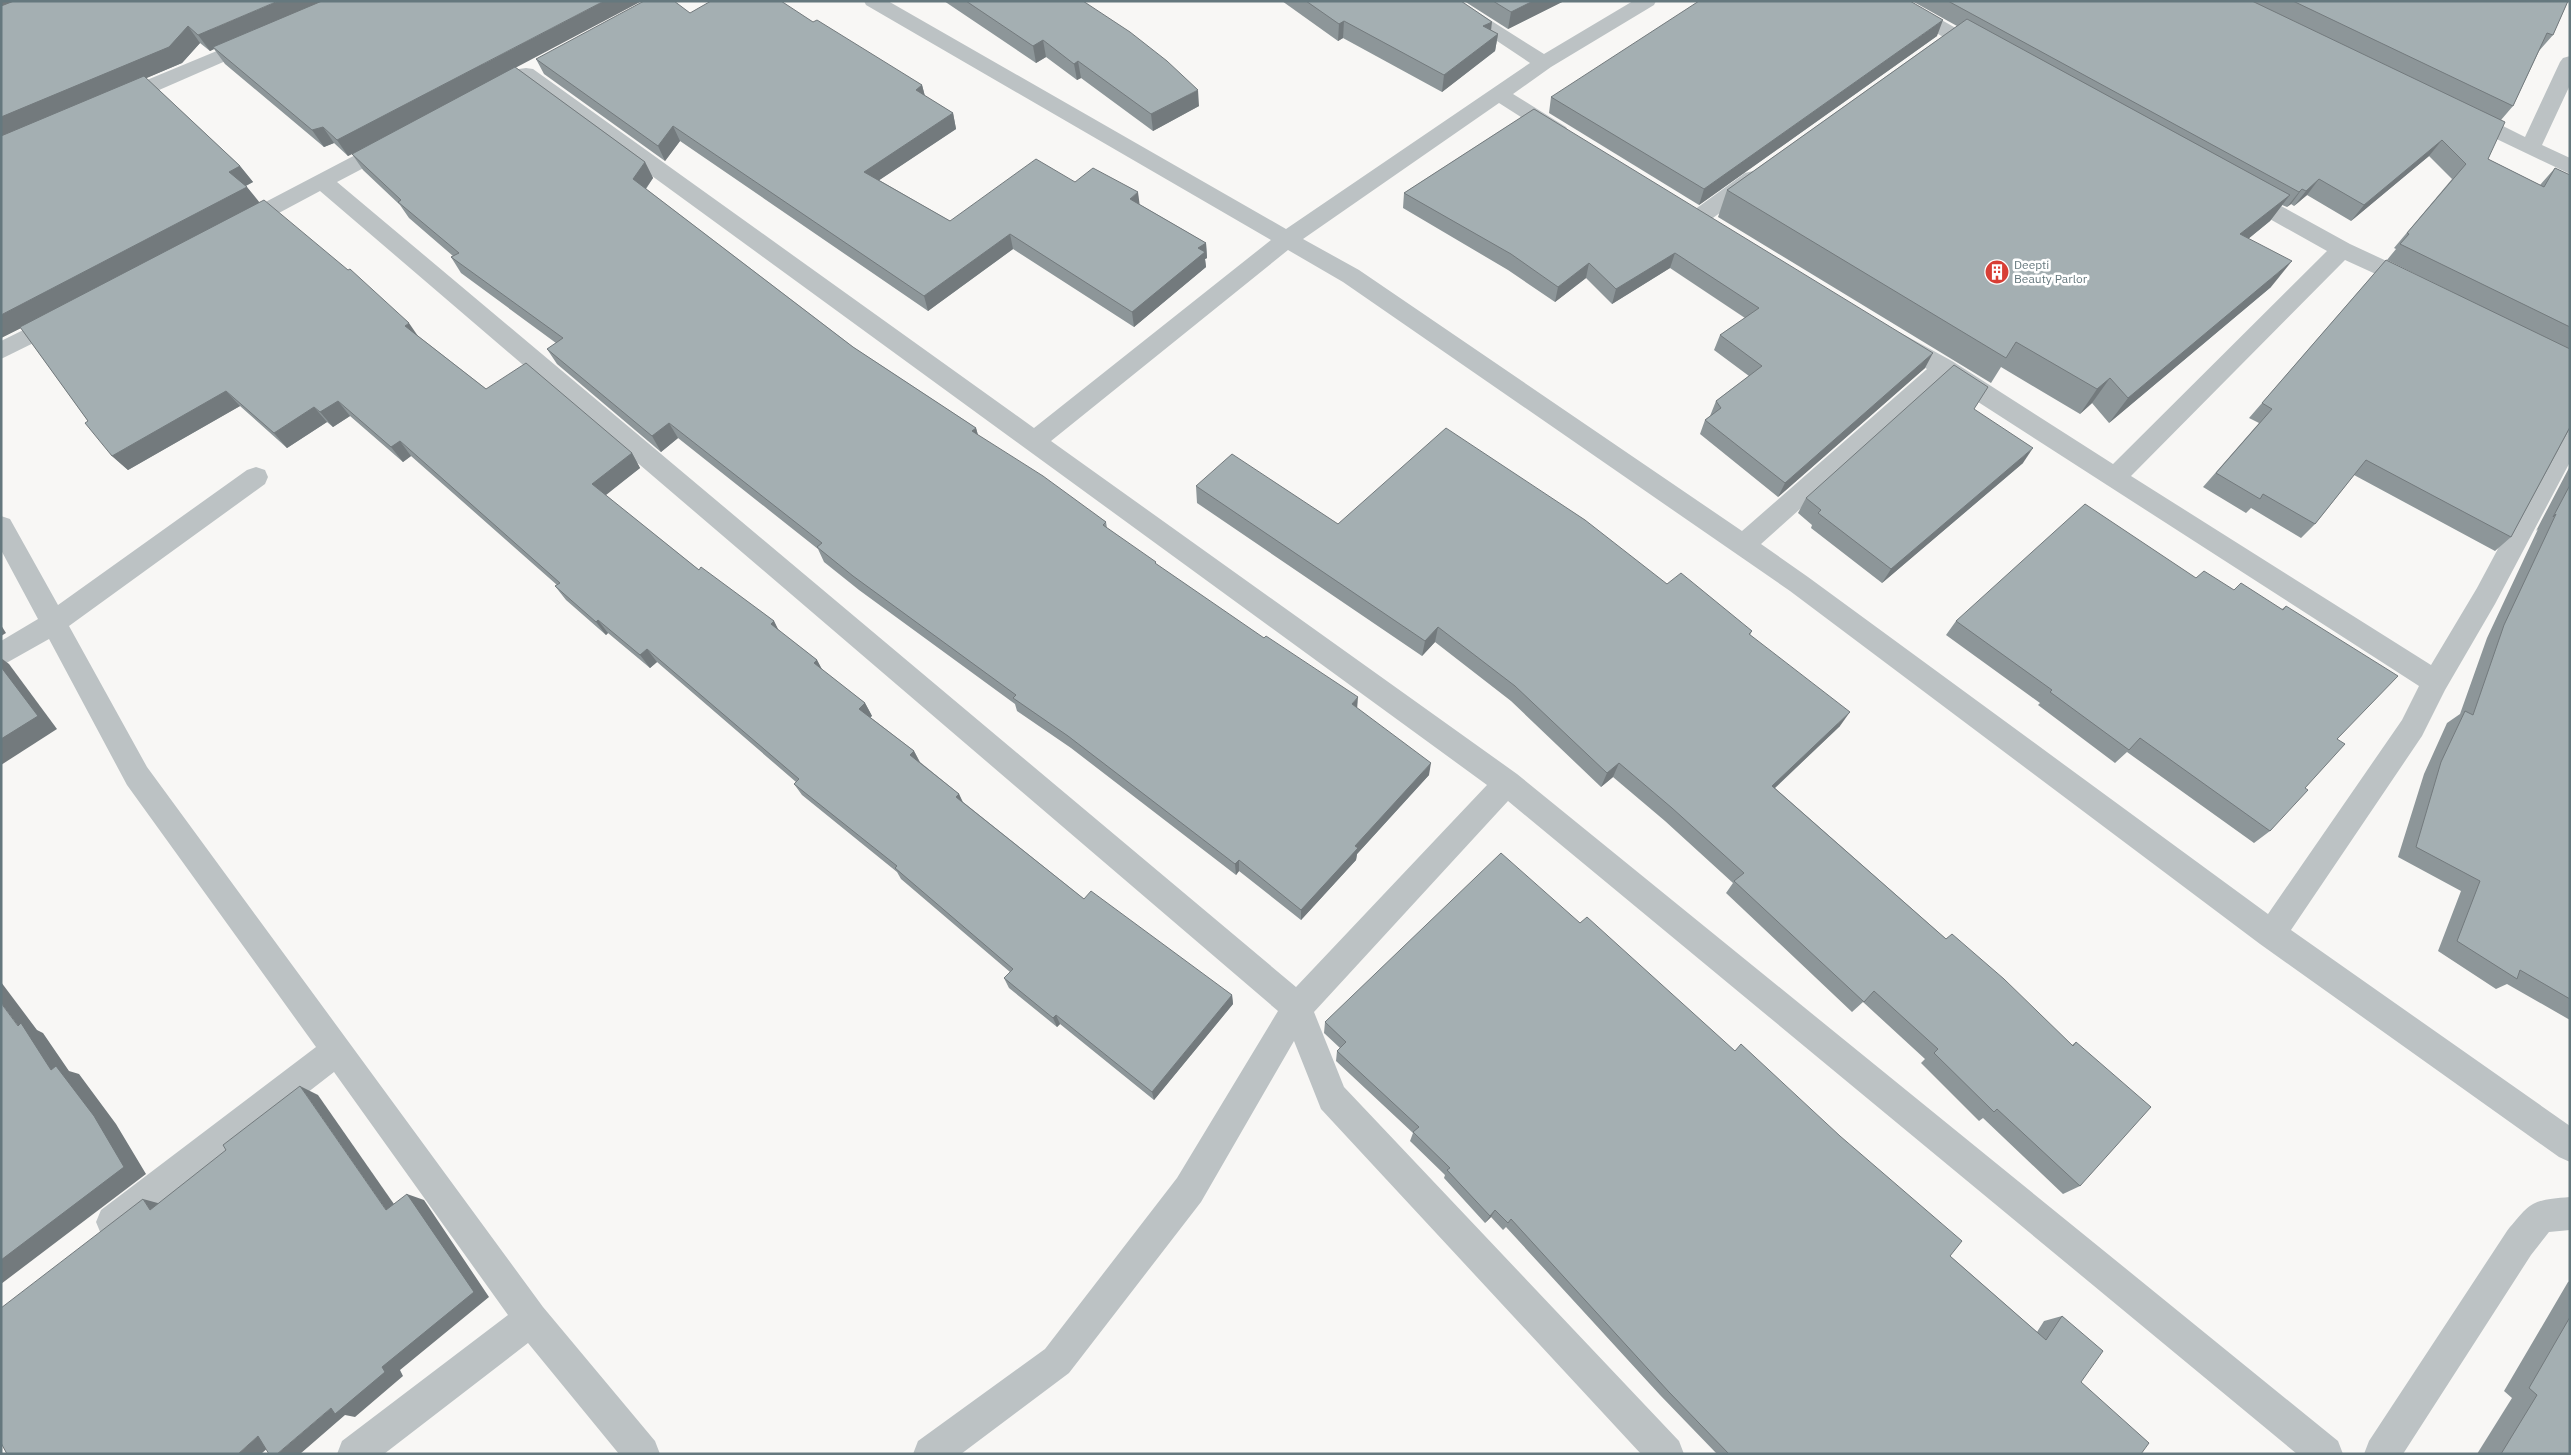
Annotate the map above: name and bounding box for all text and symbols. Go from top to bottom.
place label: Deepti Beauty Parlor [2014,257,2088,286]
building icon: Deepti Beauty Parlor [1984,259,2010,285]

